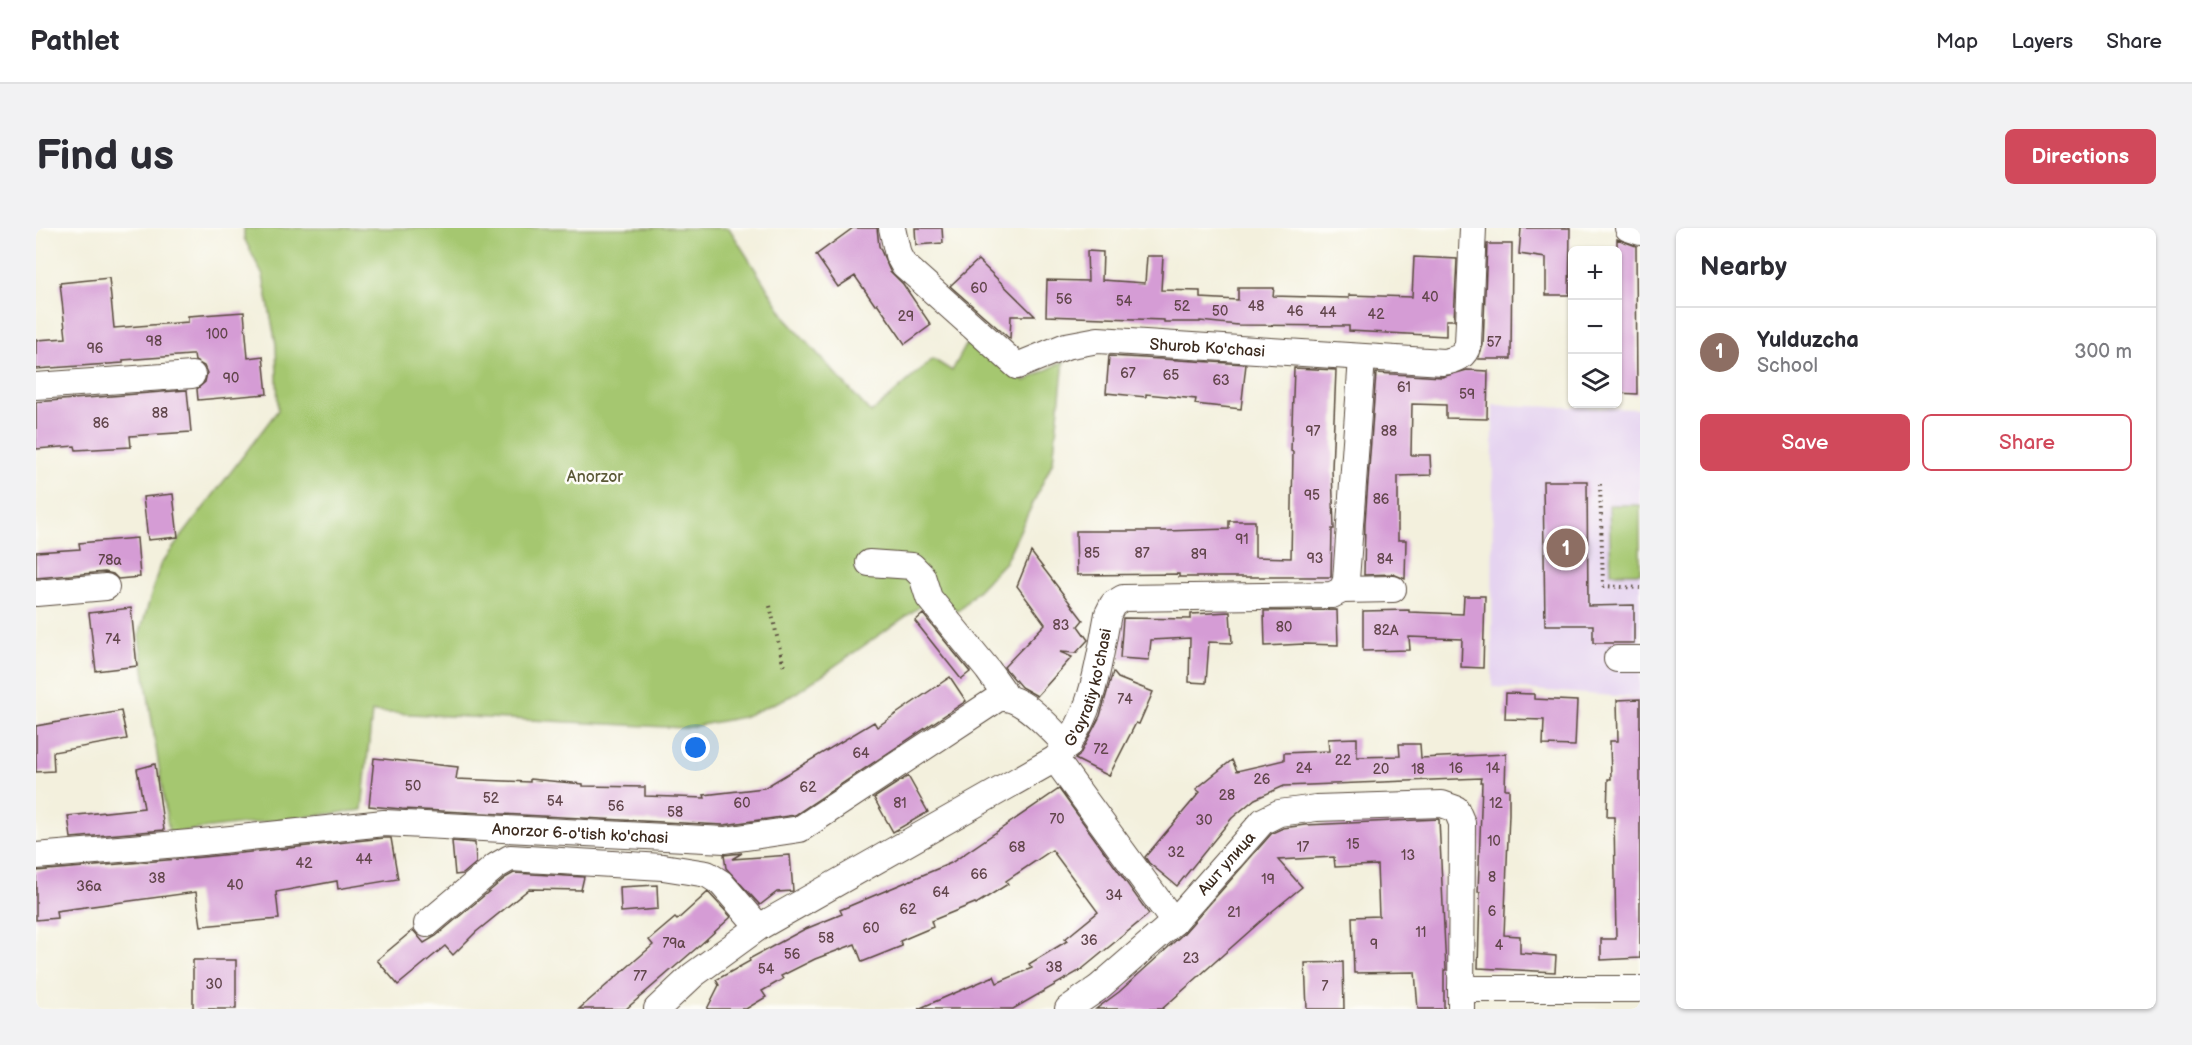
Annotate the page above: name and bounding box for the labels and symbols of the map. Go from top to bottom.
house number: 60 [971,280,987,297]
house number: 40 [1422,289,1438,306]
house number: 56 [1056,291,1073,308]
house number: 54 [1116,293,1133,310]
house number: 52 [1174,298,1191,315]
house number: 48 [1248,298,1264,315]
house number: 50 [1212,303,1228,320]
house number: 46 [1286,303,1304,320]
house number: 44 [1319,304,1337,321]
house number: 42 [1368,306,1385,323]
house number: 29 [898,308,914,325]
house number: 100 [206,326,228,343]
house number: 98 [146,333,162,350]
house number: 57 [1487,334,1502,351]
street label: Shurob Ko'chasi [1149,335,1266,362]
house number: 96 [87,340,104,357]
house number: 67 [1120,365,1136,382]
house number: 65 [1163,367,1179,384]
house number: 90 [223,370,239,387]
house number: 63 [1212,372,1230,389]
house number: 61 [1397,379,1411,396]
house number: 59 [1459,386,1475,403]
house number: 88 [152,405,168,422]
house number: 86 [93,415,110,432]
house number: 97 [1306,423,1321,440]
house number: 88 [1381,423,1397,440]
park label: Anorzor [567,468,623,487]
house number: 95 [1304,487,1320,504]
house number: 86 [1373,491,1390,508]
pin: 1 [1546,526,1586,570]
house number: 91 [1235,531,1249,548]
house number: 85 [1084,545,1100,562]
house number: 87 [1134,545,1150,562]
house number: 89 [1191,546,1207,563]
house number: 93 [1307,550,1323,567]
house number: 84 [1377,551,1394,568]
house number: 78а [98,552,122,569]
house number: 83 [1053,617,1069,634]
house number: 80 [1276,619,1292,636]
house number: 82A [1374,622,1399,639]
street label: G'ayratiy ko'chasi [1061,627,1116,751]
house number: 74 [105,631,121,648]
house number: 74 [1117,691,1133,708]
your location [681,733,710,762]
house number: 72 [1093,741,1109,758]
house number: 64 [852,745,870,762]
house number: 22 [1335,752,1352,769]
house number: 24 [1296,760,1313,777]
house number: 16 [1449,760,1463,777]
house number: 14 [1486,760,1500,777]
house number: 20 [1373,761,1389,778]
house number: 18 [1411,761,1425,778]
house number: 26 [1254,771,1271,788]
house number: 50 [405,778,421,795]
house number: 62 [800,779,817,796]
house number: 28 [1219,787,1235,804]
house number: 52 [483,790,500,807]
house number: 54 [547,793,564,810]
house number: 60 [734,795,750,812]
house number: 81 [893,795,907,812]
house number: 12 [1489,795,1504,812]
house number: 56 [608,798,625,815]
house number: 58 [667,804,683,821]
house number: 70 [1049,811,1065,828]
house number: 30 [1196,812,1212,829]
street label: Anorzor 6-o'tish ko'chasi [492,820,669,848]
street label: Ашт улица [1194,828,1260,900]
house number: 10 [1487,833,1501,850]
house number: 15 [1346,836,1360,853]
house number: 68 [1009,839,1025,856]
house number: 17 [1297,839,1309,856]
house number: 32 [1168,844,1185,861]
house number: 13 [1401,847,1415,864]
house number: 44 [355,851,373,868]
house number: 42 [296,855,313,872]
house number: 66 [970,866,988,883]
house number: 8 [1488,869,1496,886]
house number: 38 [149,870,165,887]
house number: 19 [1261,871,1275,888]
house number: 40 [227,877,243,894]
house number: 36а [76,878,102,895]
house number: 64 [932,884,950,901]
house number: 34 [1105,887,1123,904]
house number: 62 [900,901,917,918]
house number: 6 [1488,903,1497,920]
house number: 21 [1227,904,1241,921]
house number: 60 [863,920,879,937]
house number: 11 [1416,924,1426,941]
house number: 58 [818,930,834,947]
house number: 36 [1080,932,1098,949]
house number: 79а [662,935,686,952]
house number: 9 [1370,936,1378,953]
house number: 4 [1495,937,1504,954]
house number: 56 [784,946,801,963]
house number: 23 [1183,950,1199,967]
house number: 38 [1046,959,1062,976]
house number: 54 [758,961,775,978]
house number: 77 [633,968,647,985]
house number: 30 [206,976,222,993]
house number: 7 [1322,978,1329,995]

